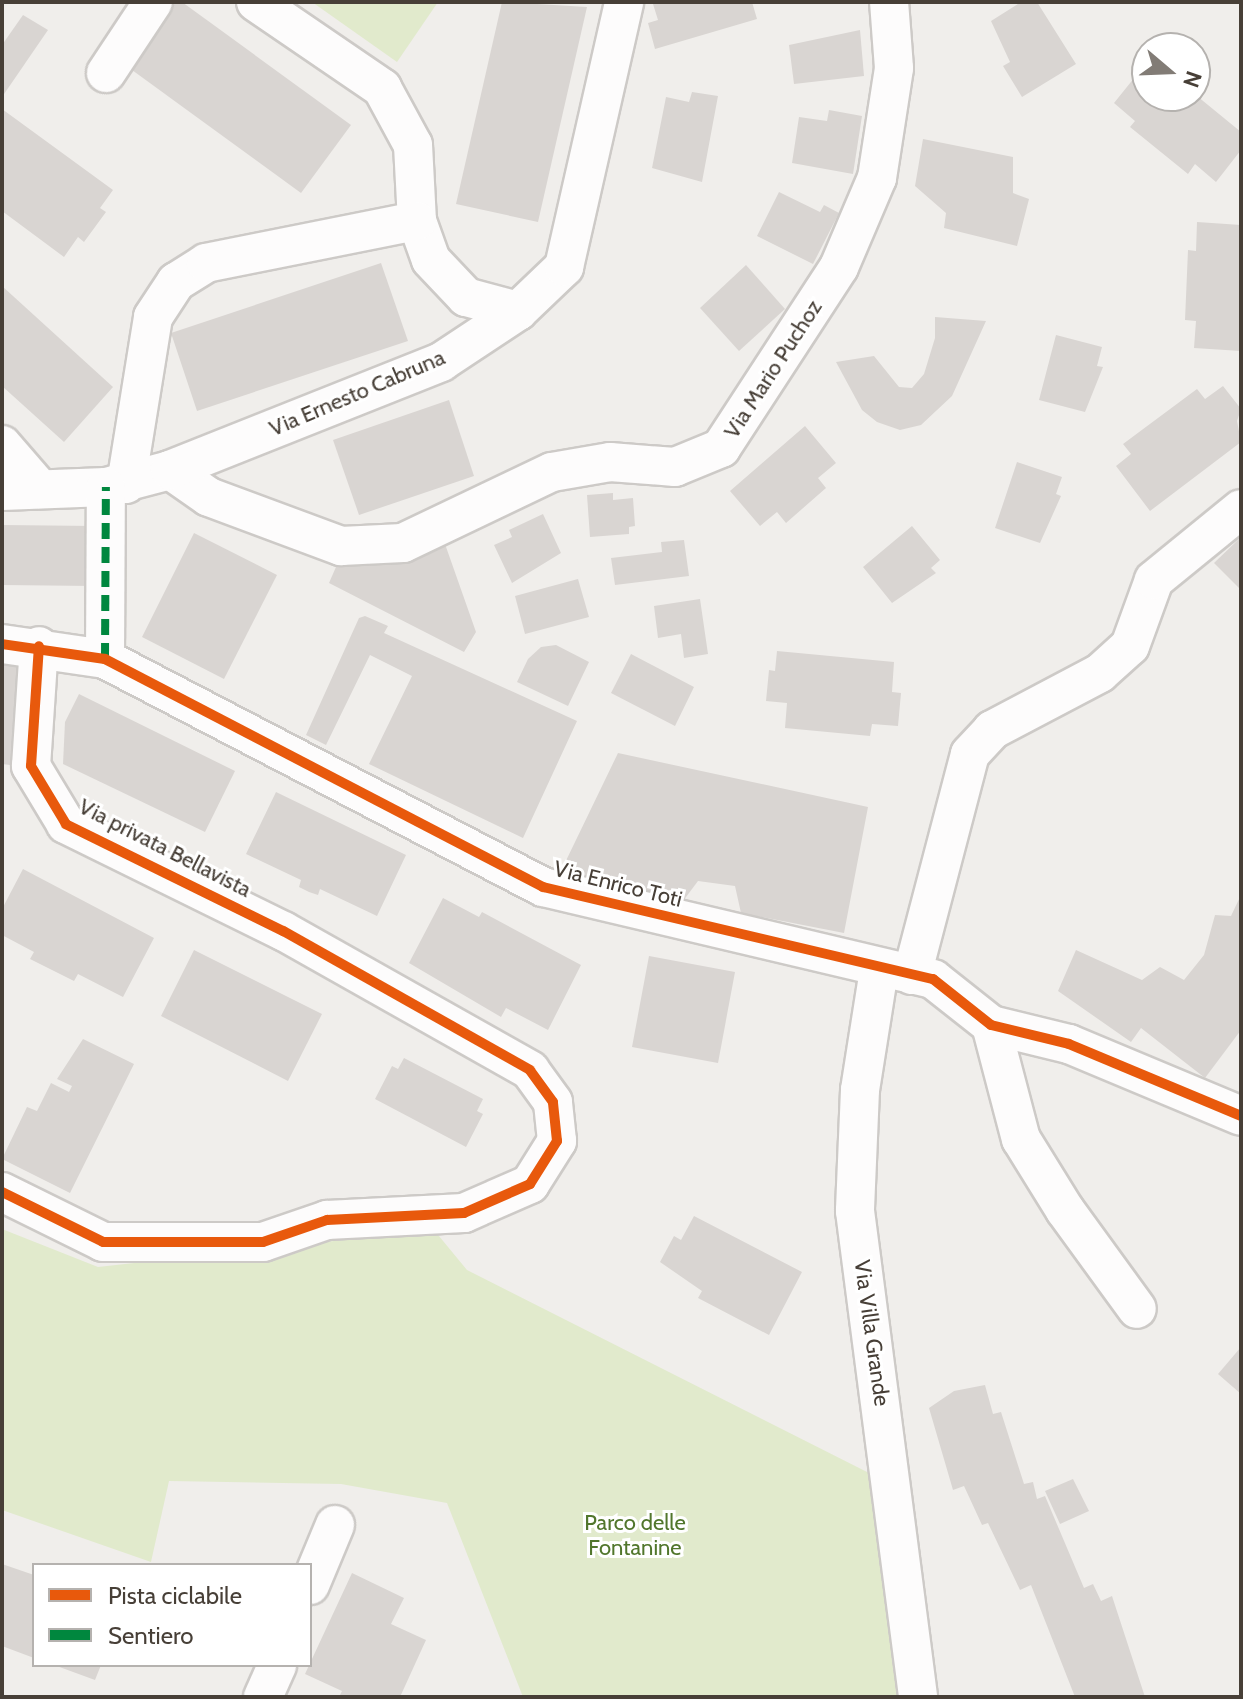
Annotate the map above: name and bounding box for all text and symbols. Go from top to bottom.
north arrow [1131,32,1211,112]
text: N [1177,68,1208,91]
street label: Via Mario Puchoz [718,295,828,443]
street label: Via Ernesto Cabruna [265,344,449,442]
street label: Via privata Bellavista [74,793,256,903]
street label: Via Enrico Toti [551,855,685,913]
street label: Via Villa Grande [849,1258,895,1408]
park label: Parco delle Fontanine [584,1509,686,1560]
legend [32,1563,312,1667]
text: Pista ciclabile [108,1581,242,1610]
text: Sentiero [108,1621,193,1650]

